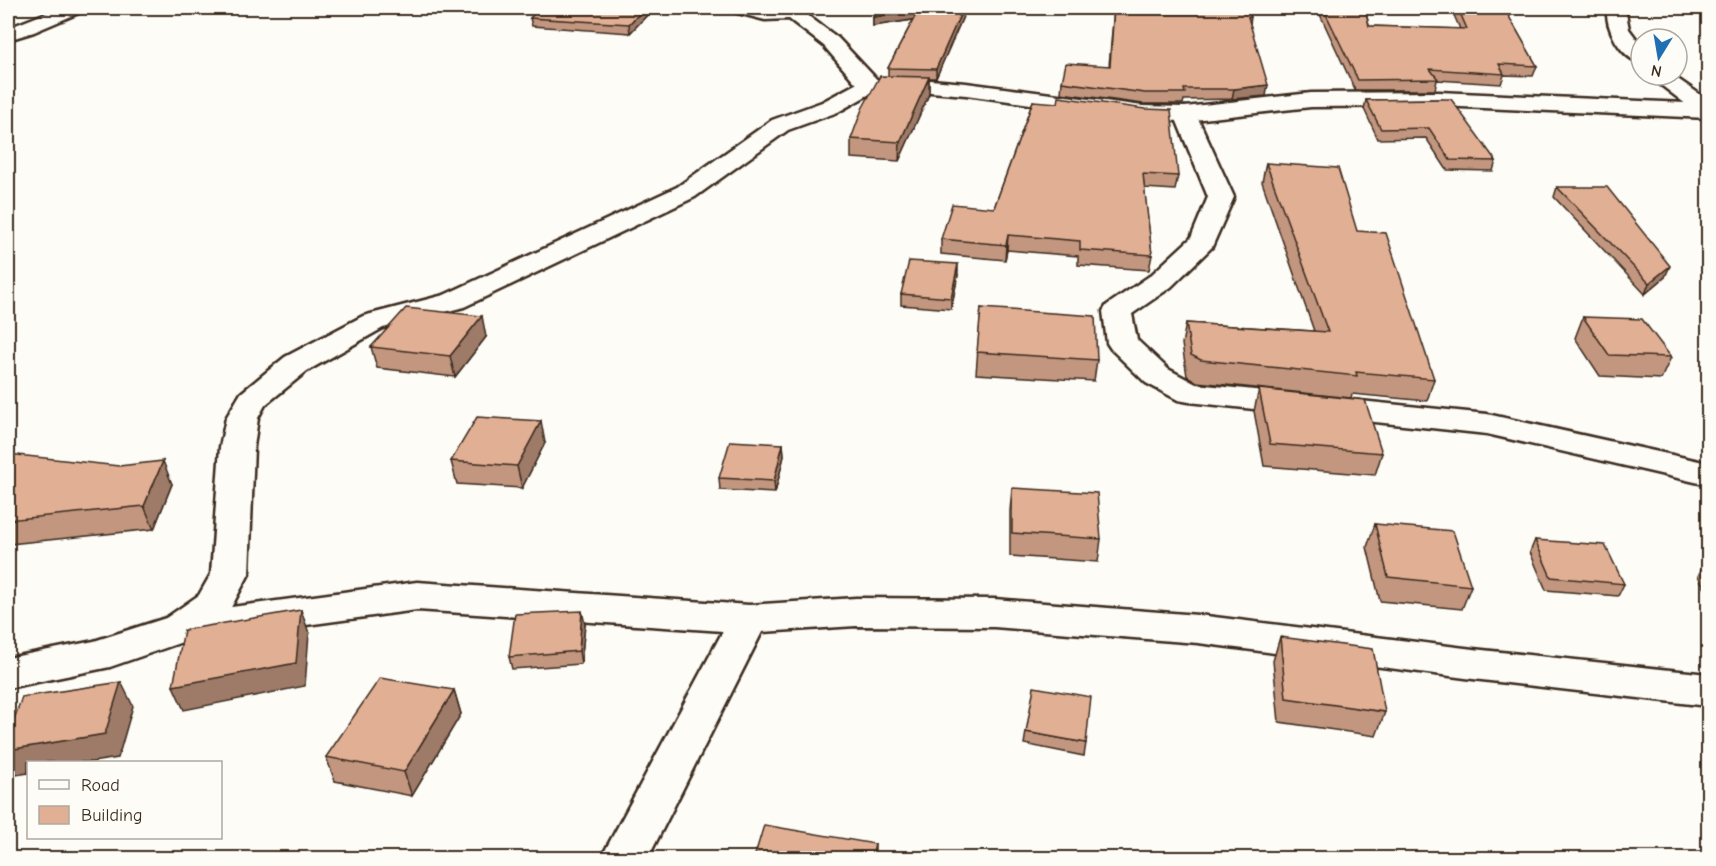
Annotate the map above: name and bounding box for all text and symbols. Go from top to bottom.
north arrow [1629,27,1689,87]
text: N [1649,61,1663,81]
legend [27,761,222,839]
text: Road [81,775,120,796]
text: Building [81,805,143,826]

